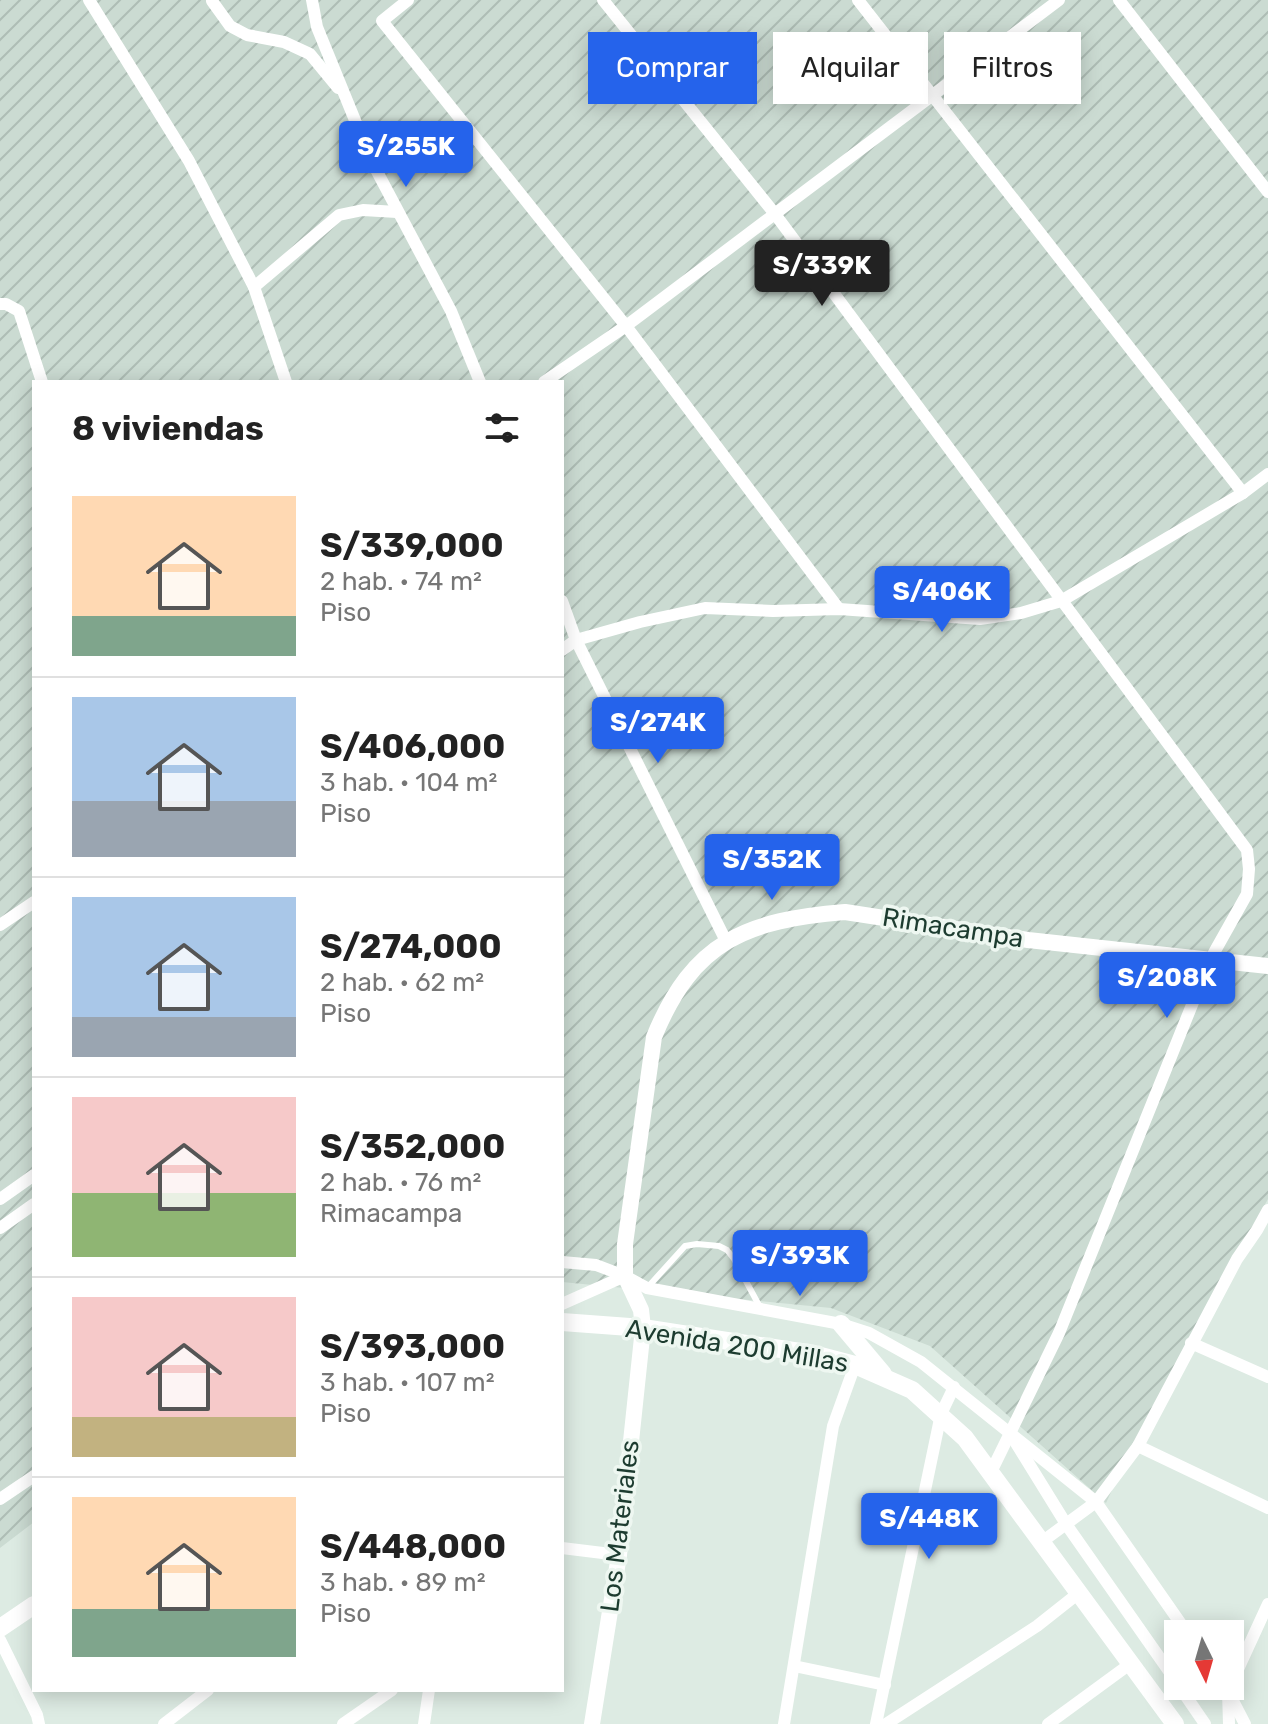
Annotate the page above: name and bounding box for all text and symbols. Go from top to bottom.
chip: Comprar [588,32,757,104]
chip: Alquilar [773,32,928,104]
chip: Filtros [944,32,1081,104]
pin: S/255K [341,121,471,189]
text: S/255K [357,131,455,162]
pin: S/339K [757,240,887,308]
text: S/339K [773,250,872,281]
icon: filters [480,406,524,450]
text: 8 viviendas [72,408,264,449]
text: S/339,000 [320,525,504,566]
icon: home [136,528,232,624]
text: 2 hab. · 74 m² [320,566,482,597]
pin: S/406K [877,566,1007,634]
text: S/406K [893,576,991,607]
text: Piso [320,597,371,628]
pin: S/274K [593,697,723,765]
text: S/274K [610,707,706,738]
text: S/406,000 [320,726,505,767]
icon: home [136,729,232,825]
text: 3 hab. · 104 m² [320,767,497,798]
text: Piso [320,798,371,829]
pin: S/352K [707,834,837,902]
text: S/352K [723,844,821,875]
street label: Rimacampa [880,902,1026,954]
text: S/274,000 [320,926,502,967]
icon: home [136,929,232,1025]
pin: S/208K [1102,952,1232,1020]
text: S/208K [1117,962,1217,993]
text: 2 hab. · 62 m² [320,967,484,998]
text: Piso [320,998,371,1029]
text: S/352,000 [320,1126,505,1167]
icon: home [136,1129,232,1225]
text: 2 hab. · 76 m² [320,1167,481,1198]
text: Rimacampa [320,1198,462,1229]
pin: S/393K [735,1230,865,1298]
text: S/393K [751,1240,849,1271]
street label: Avenida 200 Millas [623,1313,851,1379]
text: S/393,000 [320,1326,505,1367]
icon: home [136,1329,232,1425]
text: 3 hab. · 107 m² [320,1367,495,1398]
text: Piso [320,1398,371,1429]
street label: Los Materiales [594,1438,646,1614]
pin: S/448K [864,1493,994,1561]
text: S/448K [879,1503,979,1534]
text: S/448,000 [320,1526,506,1567]
icon: home [136,1529,232,1625]
text: 3 hab. · 89 m² [320,1567,486,1598]
text: Piso [320,1598,371,1629]
north arrow [1164,1620,1244,1700]
map controls [1164,1620,1244,1700]

